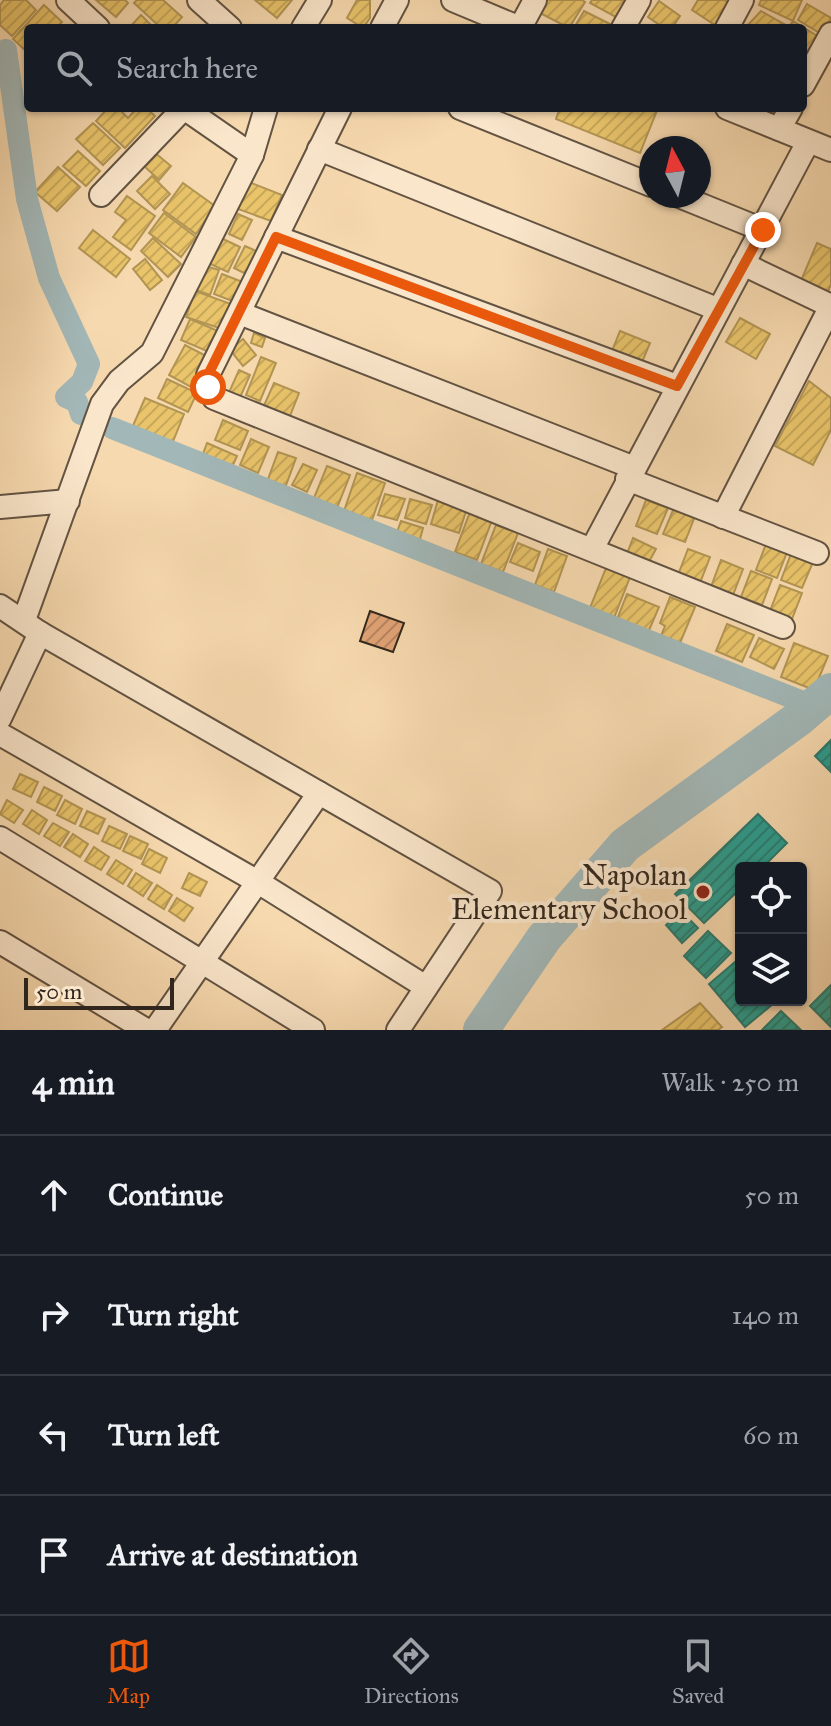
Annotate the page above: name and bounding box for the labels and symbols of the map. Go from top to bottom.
north arrow [639,136,711,208]
route end [745,212,781,248]
route start [190,369,226,405]
place label: Napolan Elementary School [451,857,688,927]
marker: Napolan Elementary School [694,883,712,901]
scale bar [24,974,174,1010]

